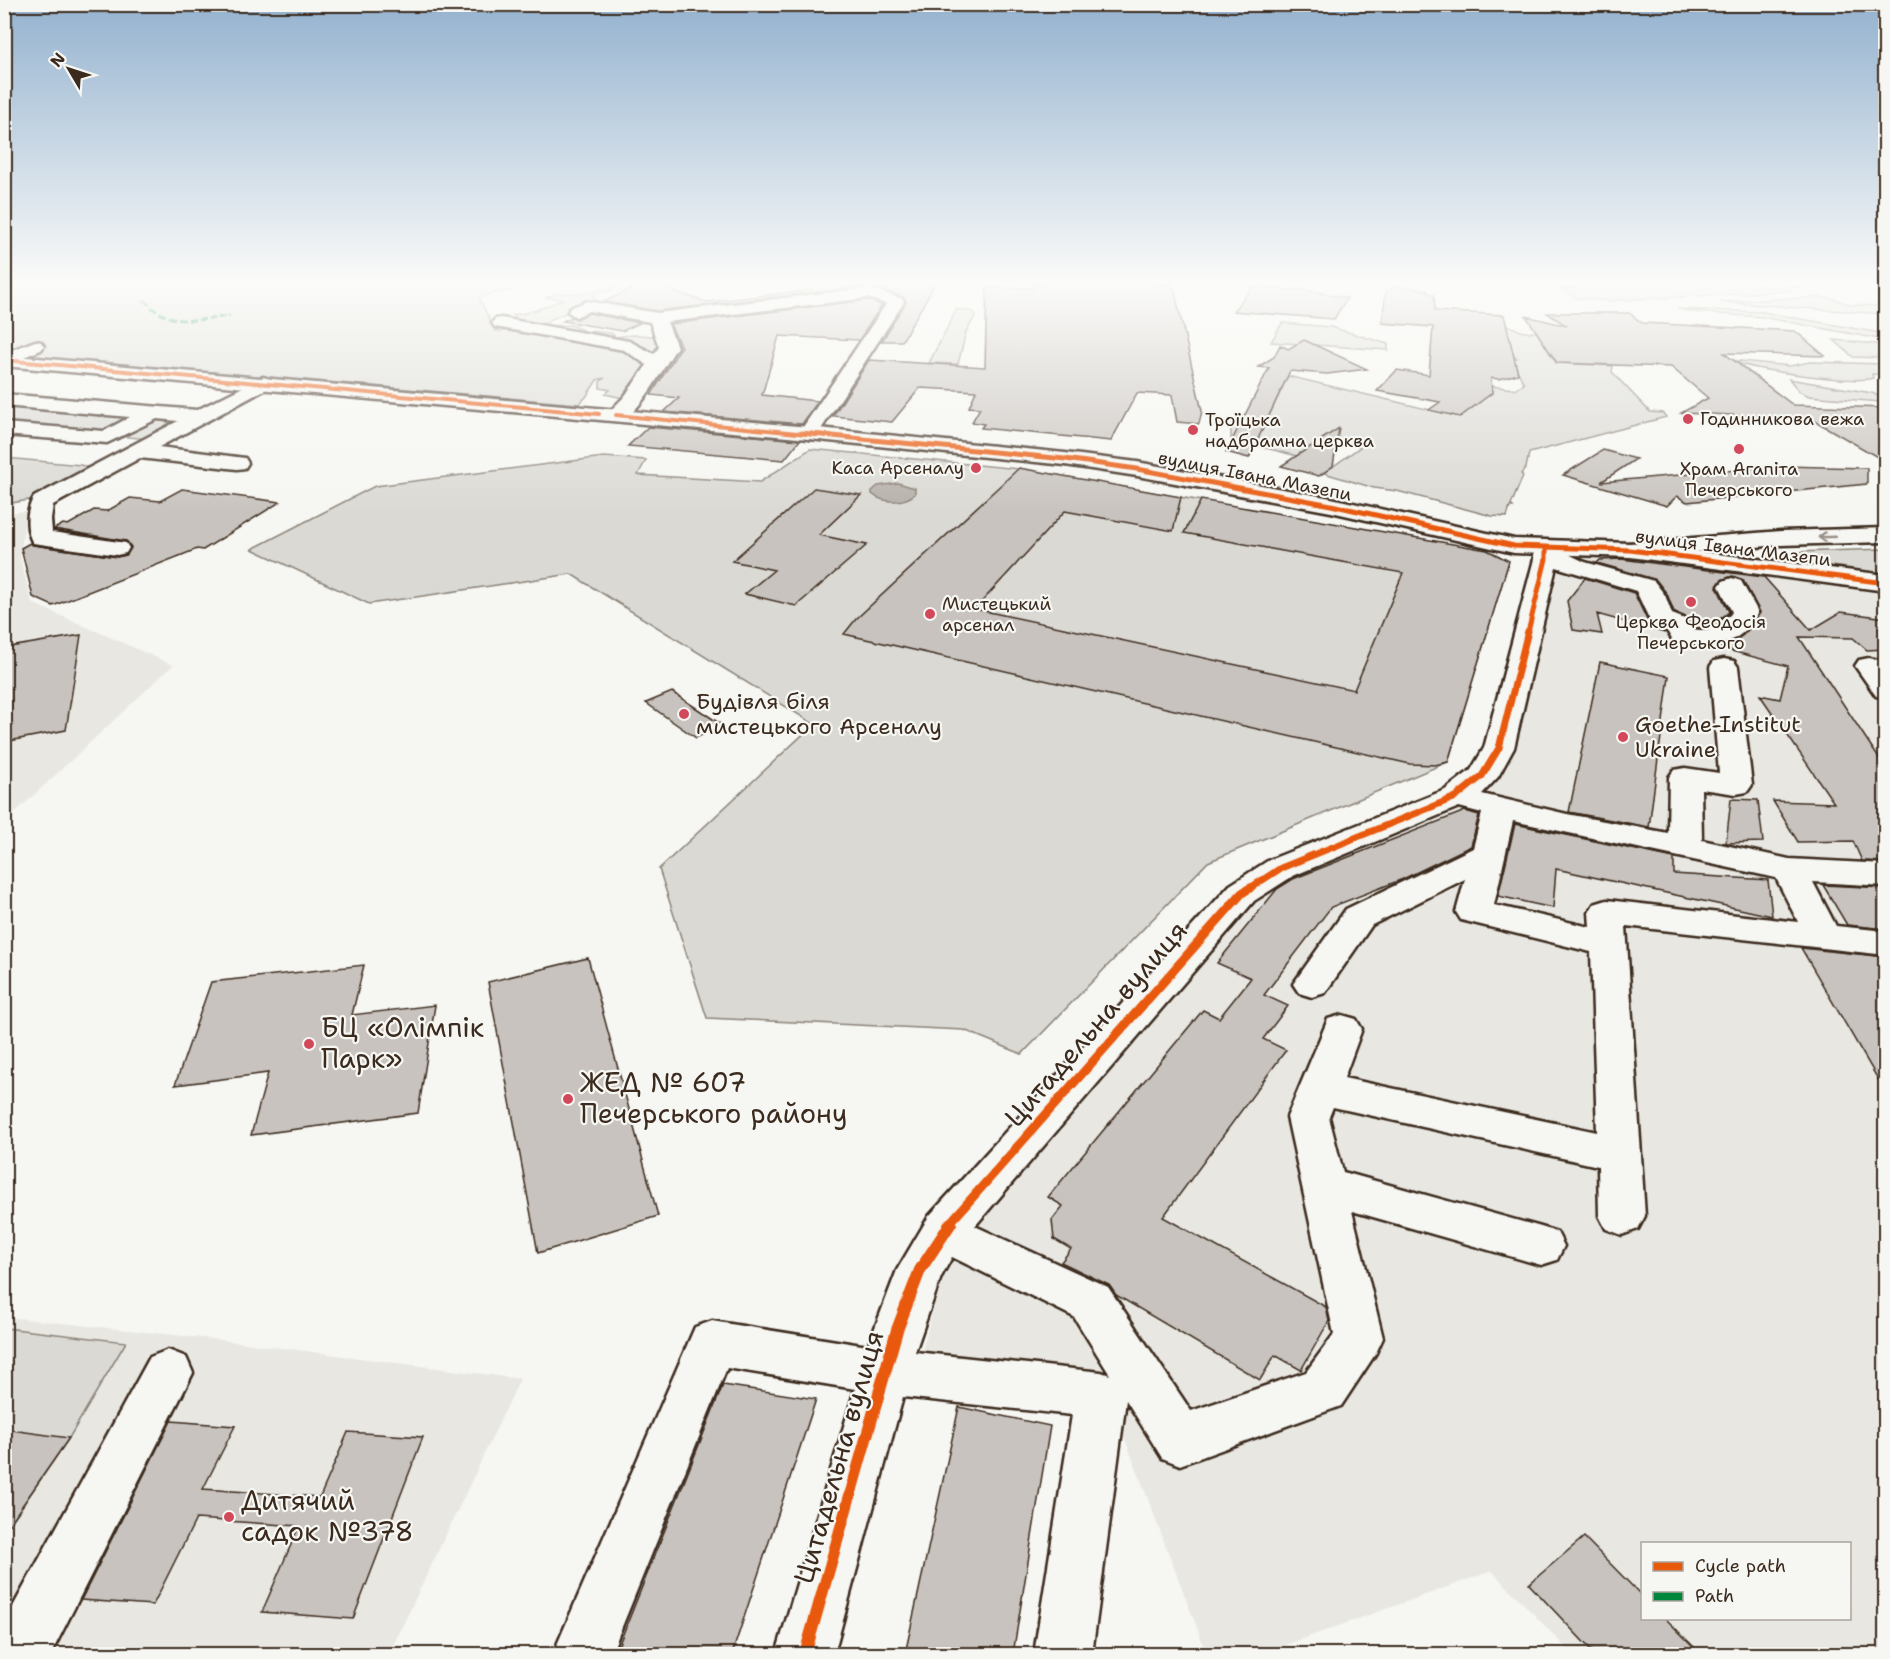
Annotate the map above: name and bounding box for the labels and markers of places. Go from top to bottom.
place label: Годинникова вежа [1700,407,1864,431]
place label: Троїцька надбрамна церква [1205,408,1374,453]
marker: Годинникова вежа [1681,412,1695,426]
marker: Троїцька надбрамна церква [1186,423,1200,437]
marker: Храм Агапіта Печерського [1732,442,1746,456]
place label: Каса Арсеналу [832,456,964,480]
place label: Храм Агапіта Печерського [1680,457,1798,502]
marker: Каса Арсеналу [969,461,983,475]
place label: Мистецький арсенал [942,592,1051,637]
marker: Церква Феодосія Печерського [1684,595,1698,609]
marker: Мистецький арсенал [923,607,937,621]
place label: Церква Феодосія Печерського [1616,610,1766,655]
place label: Будівля біля мистецького Арсеналу [696,687,942,741]
marker: Будівля біля мистецького Арсеналу [677,707,691,721]
place label: Goethe-Institut Ukraine [1635,710,1801,764]
marker: Goethe-Institut Ukraine [1616,730,1630,744]
place label: БЦ «Олімпік Парк» [321,1009,484,1077]
marker: БЦ «Олімпік Парк» [302,1037,316,1051]
place label: ЖЕД № 607 Печерського району [580,1064,848,1132]
marker: ЖЕД № 607 Печерського району [561,1092,575,1106]
place label: Дитячий садок №378 [241,1482,414,1550]
marker: Дитячий садок №378 [222,1510,236,1524]

